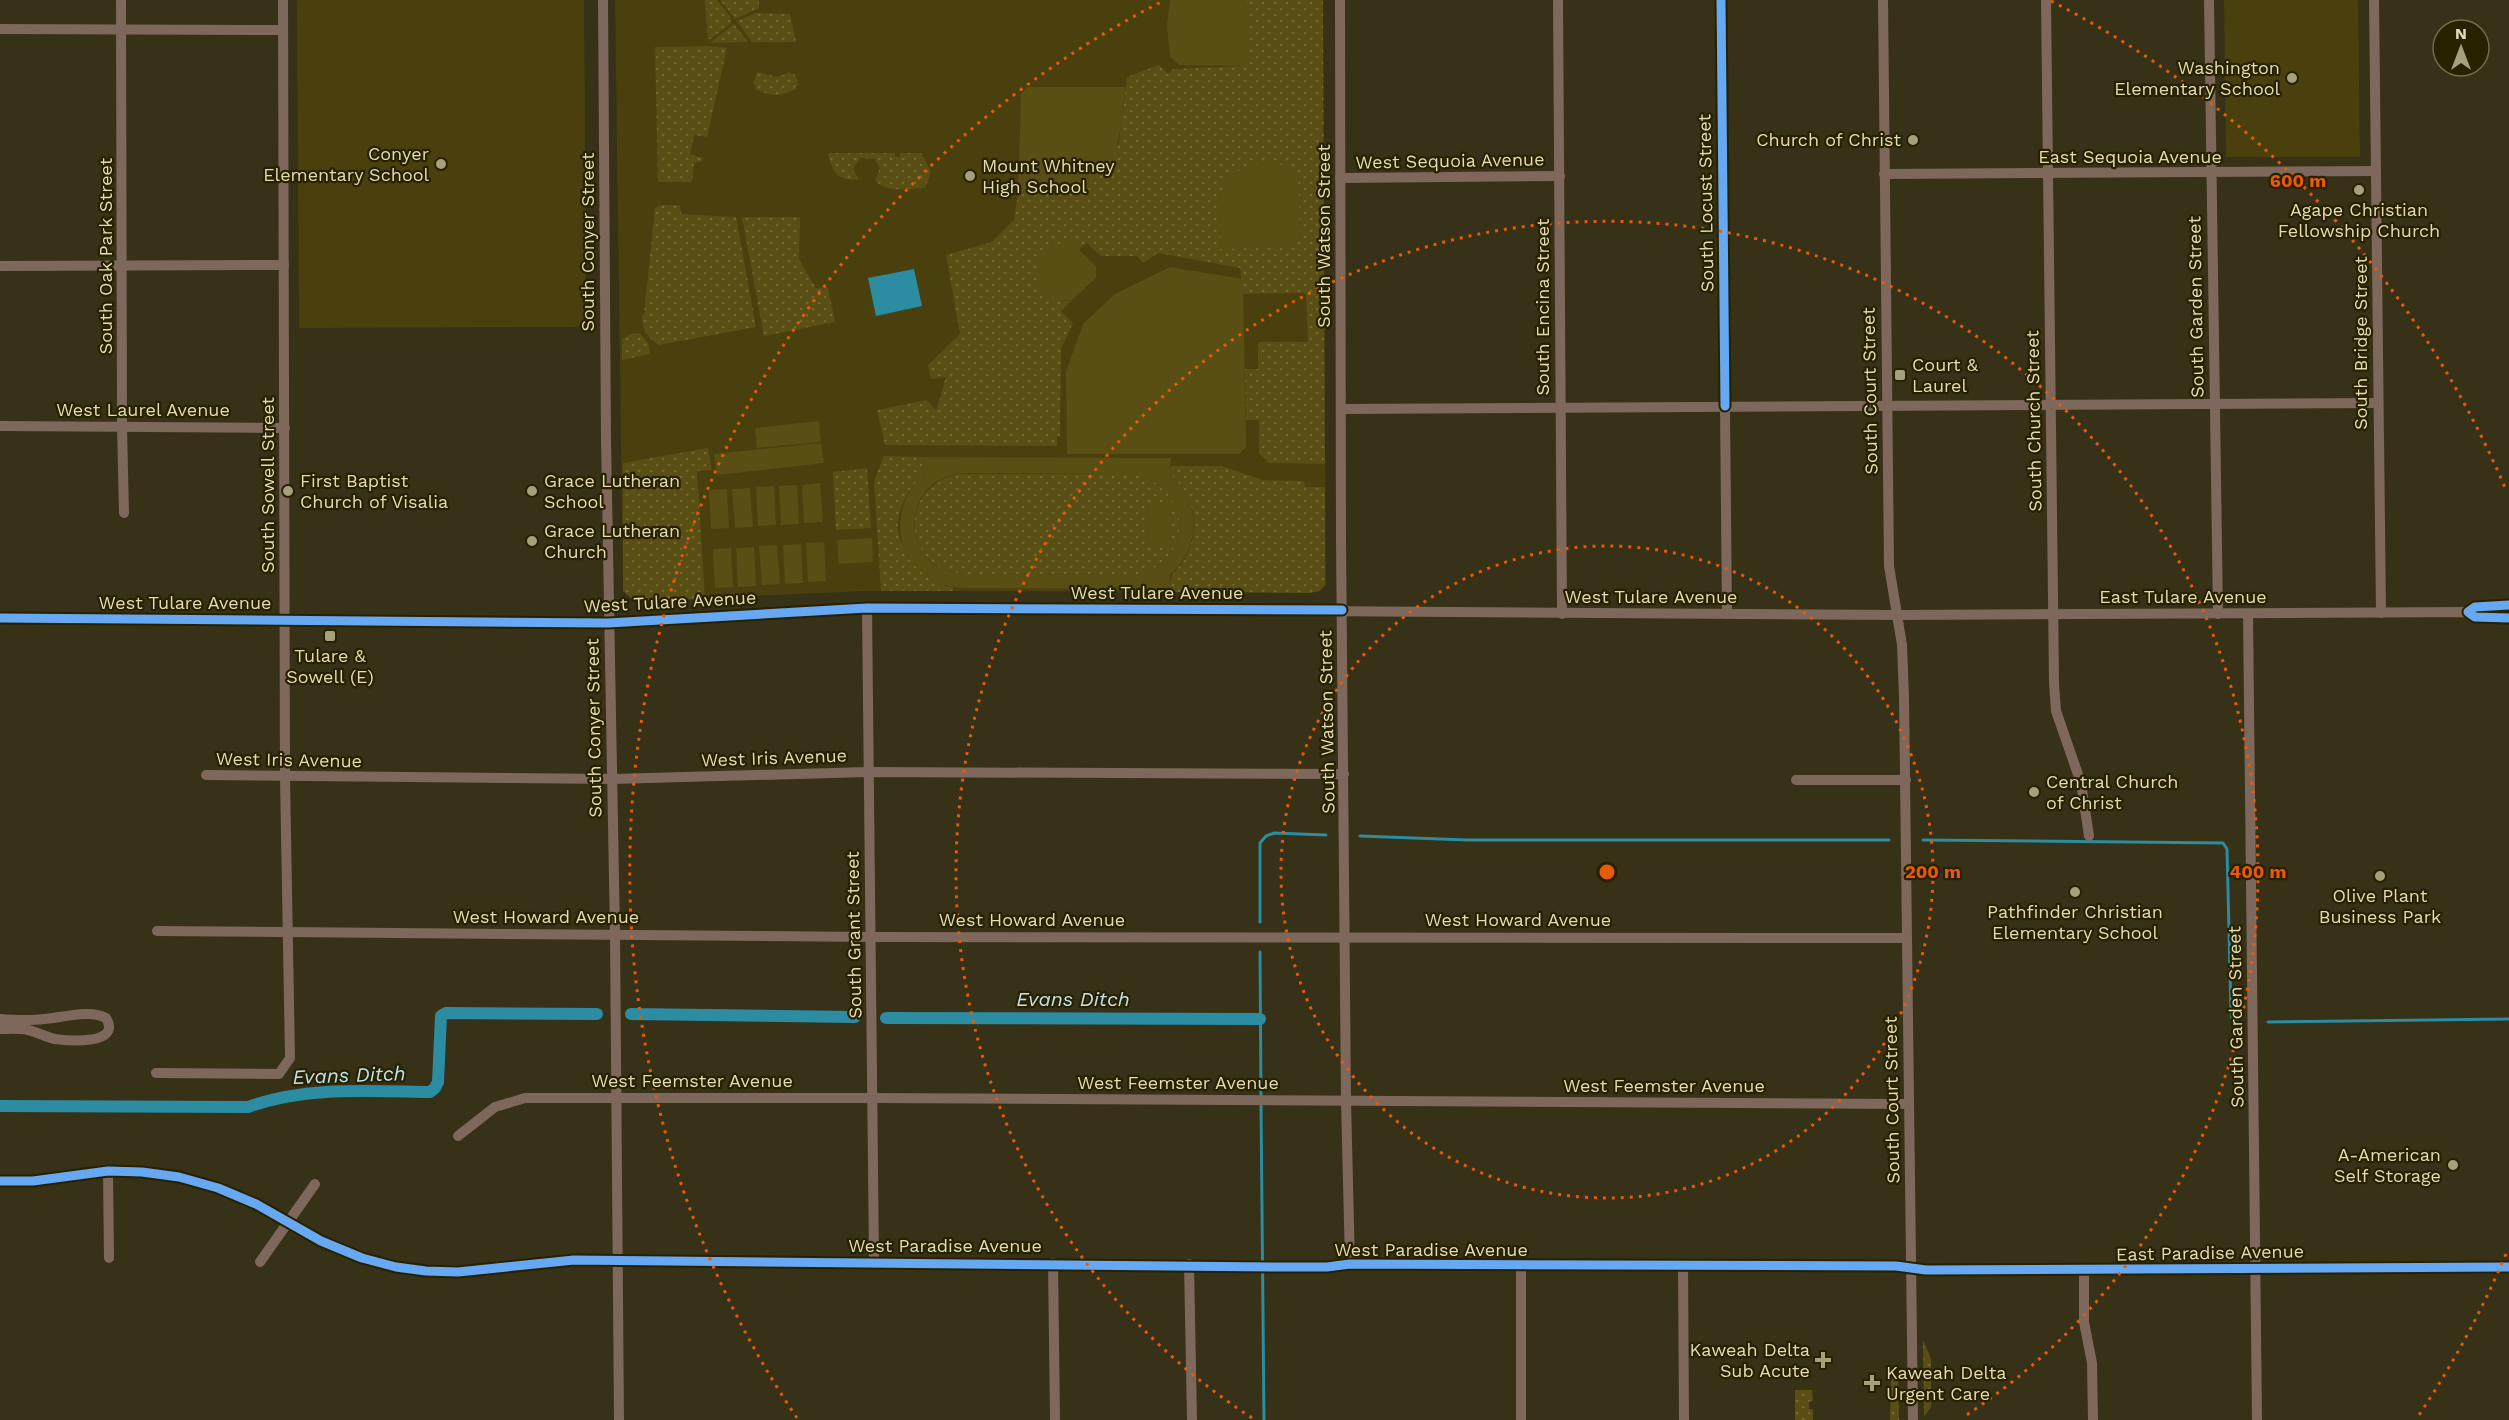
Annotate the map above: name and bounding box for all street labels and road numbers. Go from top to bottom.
street label: South Locust Street [1693,113,1718,292]
street label: South Watson Street [1313,144,1334,328]
street label: East Sequoia Avenue [2038,146,2222,167]
street label: West Sequoia Avenue [1355,148,1545,173]
street label: South Conyer Street [577,152,598,332]
street label: South Oak Park Street [95,157,116,354]
street label: South Garden Street [2183,216,2208,398]
street label: South Encina Street [1532,218,1553,396]
street label: South Bridge Street [2350,256,2371,430]
street label: South Court Street [1858,307,1881,475]
street label: South Church Street [2021,330,2046,512]
street label: South Sowell Street [257,396,278,573]
street label: West Laurel Avenue [56,399,230,420]
street label: West Tulare Avenue [1071,582,1243,603]
street label: West Tulare Avenue [583,586,757,617]
street label: West Tulare Avenue [1565,586,1737,607]
street label: East Tulare Avenue [2099,586,2267,607]
street label: West Tulare Avenue [99,592,271,613]
street label: South Watson Street [1314,630,1339,814]
street label: South Conyer Street [581,638,606,818]
street label: West Iris Avenue [701,744,847,771]
street label: West Iris Avenue [216,748,362,771]
street label: South Grant Street [842,851,865,1019]
street label: West Howard Avenue [453,906,639,927]
street label: West Howard Avenue [939,909,1125,930]
street label: West Howard Avenue [1425,909,1611,930]
street label: South Garden Street [2223,926,2248,1108]
street label: South Court Street [1880,1016,1903,1184]
street label: West Feemster Avenue [591,1070,793,1091]
street label: West Feemster Avenue [1077,1072,1279,1093]
street label: West Feemster Avenue [1563,1075,1765,1096]
street label: West Paradise Avenue [848,1235,1042,1256]
street label: West Paradise Avenue [1334,1239,1528,1260]
street label: East Paradise Avenue [2116,1240,2304,1265]

